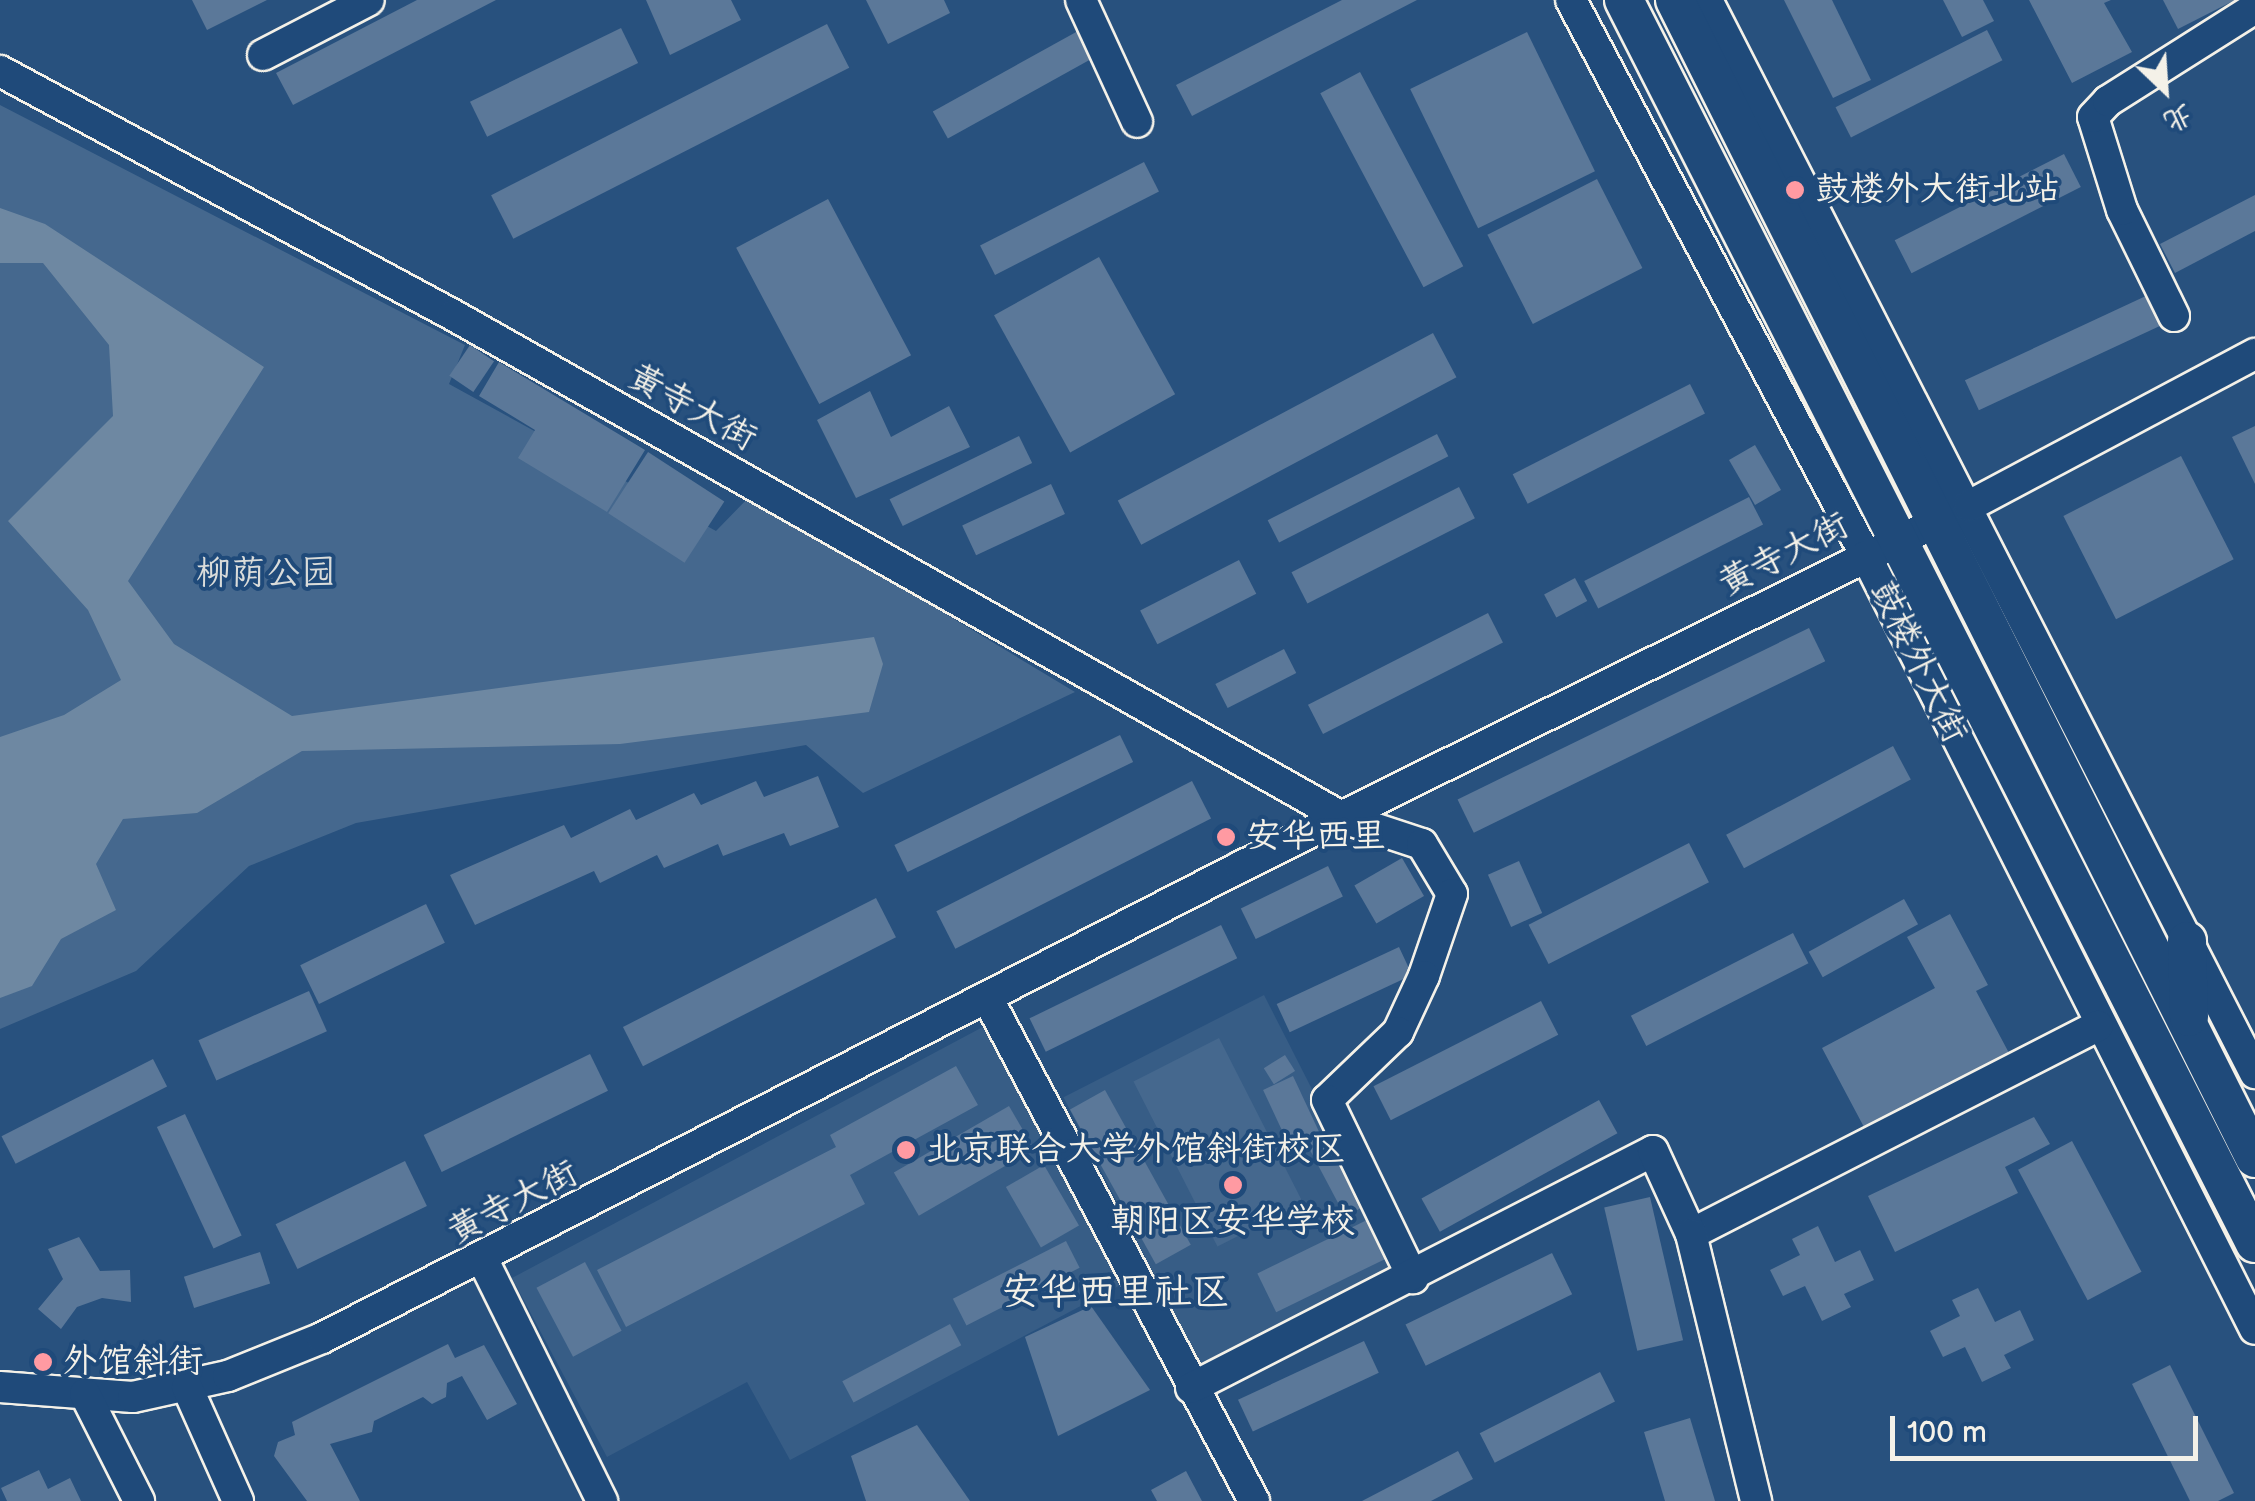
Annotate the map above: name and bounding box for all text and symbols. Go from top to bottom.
north arrow [2115,40,2215,140]
text: 北 [2158,97,2198,139]
place label: 鼓楼外大街北站 [1815,169,2060,211]
marker: 鼓楼外大街北站 [1784,179,1806,201]
street label: 黄寺大街 [621,356,763,460]
street label: 黄寺大街 [1712,505,1856,605]
park label: 柳荫公园 [196,553,336,595]
street label: 鼓楼外大街 [1861,574,1975,750]
place label: 安华西里 [1246,816,1386,858]
marker: 安华西里 [1215,826,1237,848]
place label: 北京联合大学外馆斜街校区 [926,1129,1346,1171]
marker: 北京联合大学外馆斜街校区 [895,1139,917,1161]
street label: 黄寺大街 [441,1153,585,1253]
marker: 朝阳区安华学校 [1222,1174,1244,1196]
place label: 朝阳区安华学校 [1111,1201,1355,1243]
district label: 安华西里社区 [1002,1270,1230,1316]
place label: 外馆斜街 [63,1341,203,1383]
marker: 外馆斜街 [32,1351,54,1373]
scale bar [1895,1396,2202,1458]
text: 100 m [1907,1415,1987,1451]

